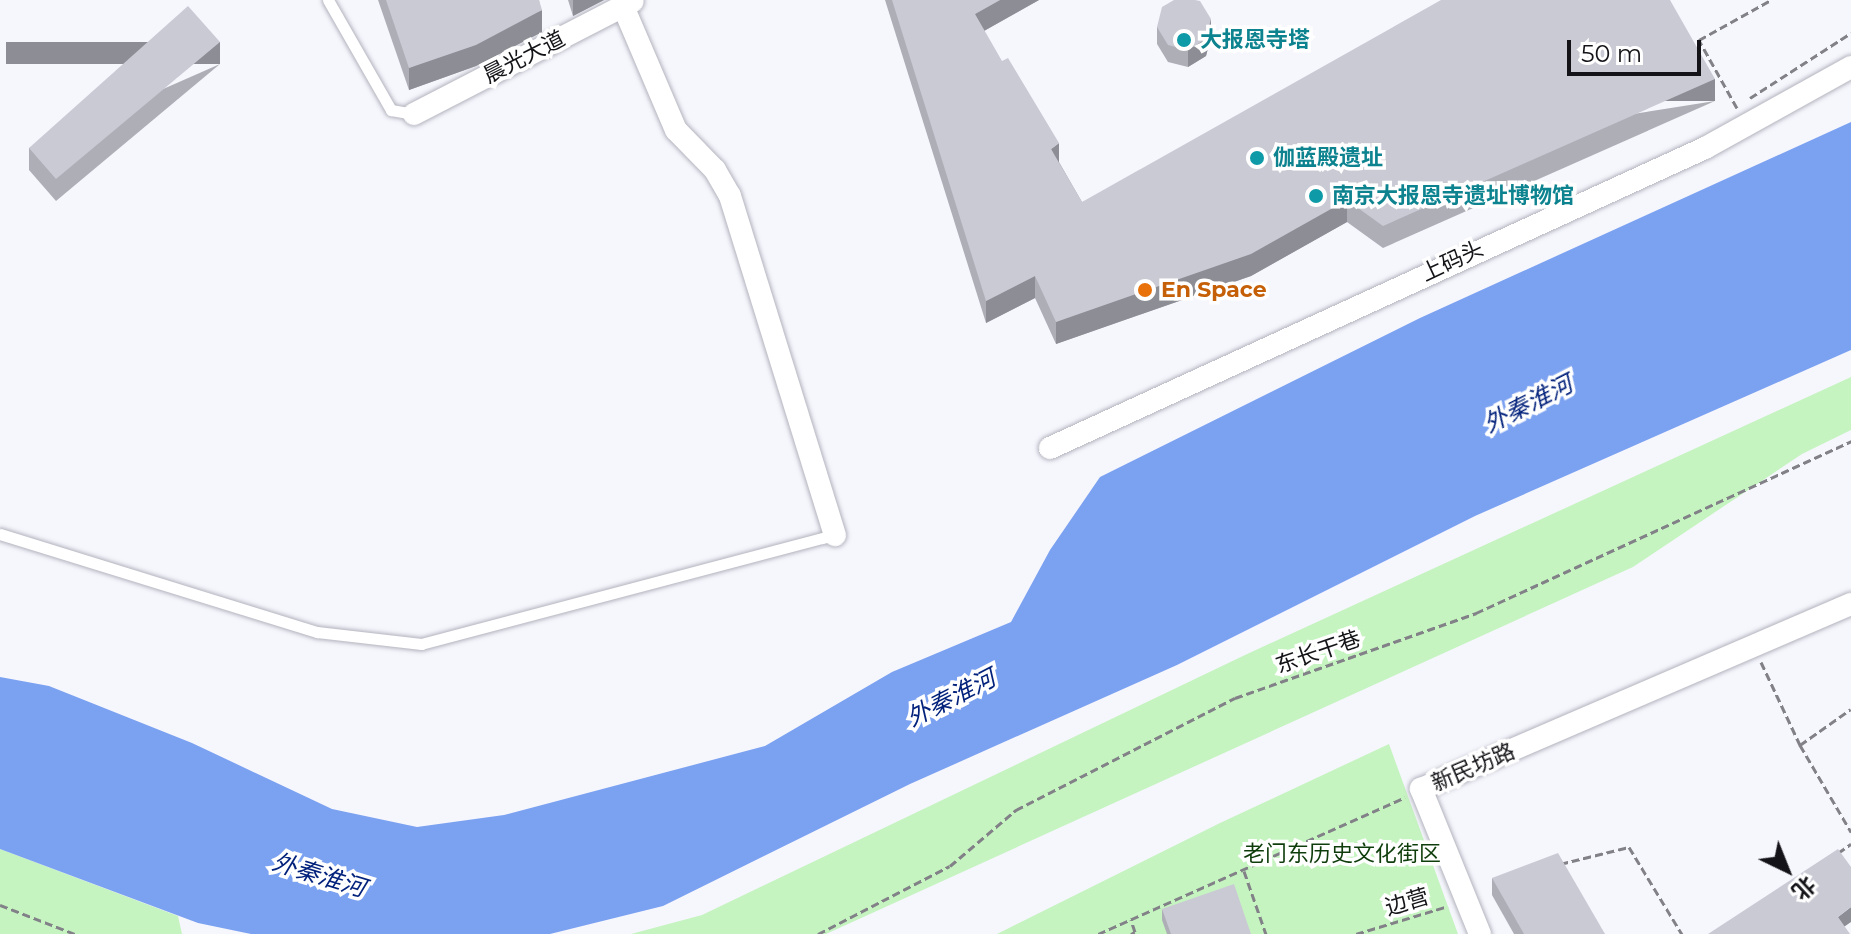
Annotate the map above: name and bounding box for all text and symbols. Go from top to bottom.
scale bar [1571,24,1705,74]
street label: 晨光大道 [479,25,569,89]
place label: 大报恩寺塔 [1200,27,1310,53]
marker: 大报恩寺塔 [1175,31,1193,49]
text: 50 m [1581,39,1642,68]
place label: 伽蓝殿遗址 [1273,145,1383,171]
marker: 伽蓝殿遗址 [1248,149,1266,167]
place label: 南京大报恩寺遗址博物馆 [1332,183,1574,209]
marker: 南京大报恩寺遗址博物馆 [1307,187,1325,205]
street label: 上码头 [1417,235,1487,287]
place label: En Space [1161,277,1267,303]
marker: En Space [1136,281,1154,299]
water label: 外秦淮河 [1479,369,1577,439]
street label: 东长干巷 [1272,625,1364,679]
water label: 外秦淮河 [902,663,1000,733]
street label: 新民坊路 [1427,738,1519,796]
north arrow [1747,830,1827,910]
park label: 老门东历史文化街区 [1243,841,1441,867]
water label: 外秦淮河 [269,847,369,903]
text: 北 [1786,871,1821,905]
street label: 边营 [1382,883,1432,921]

